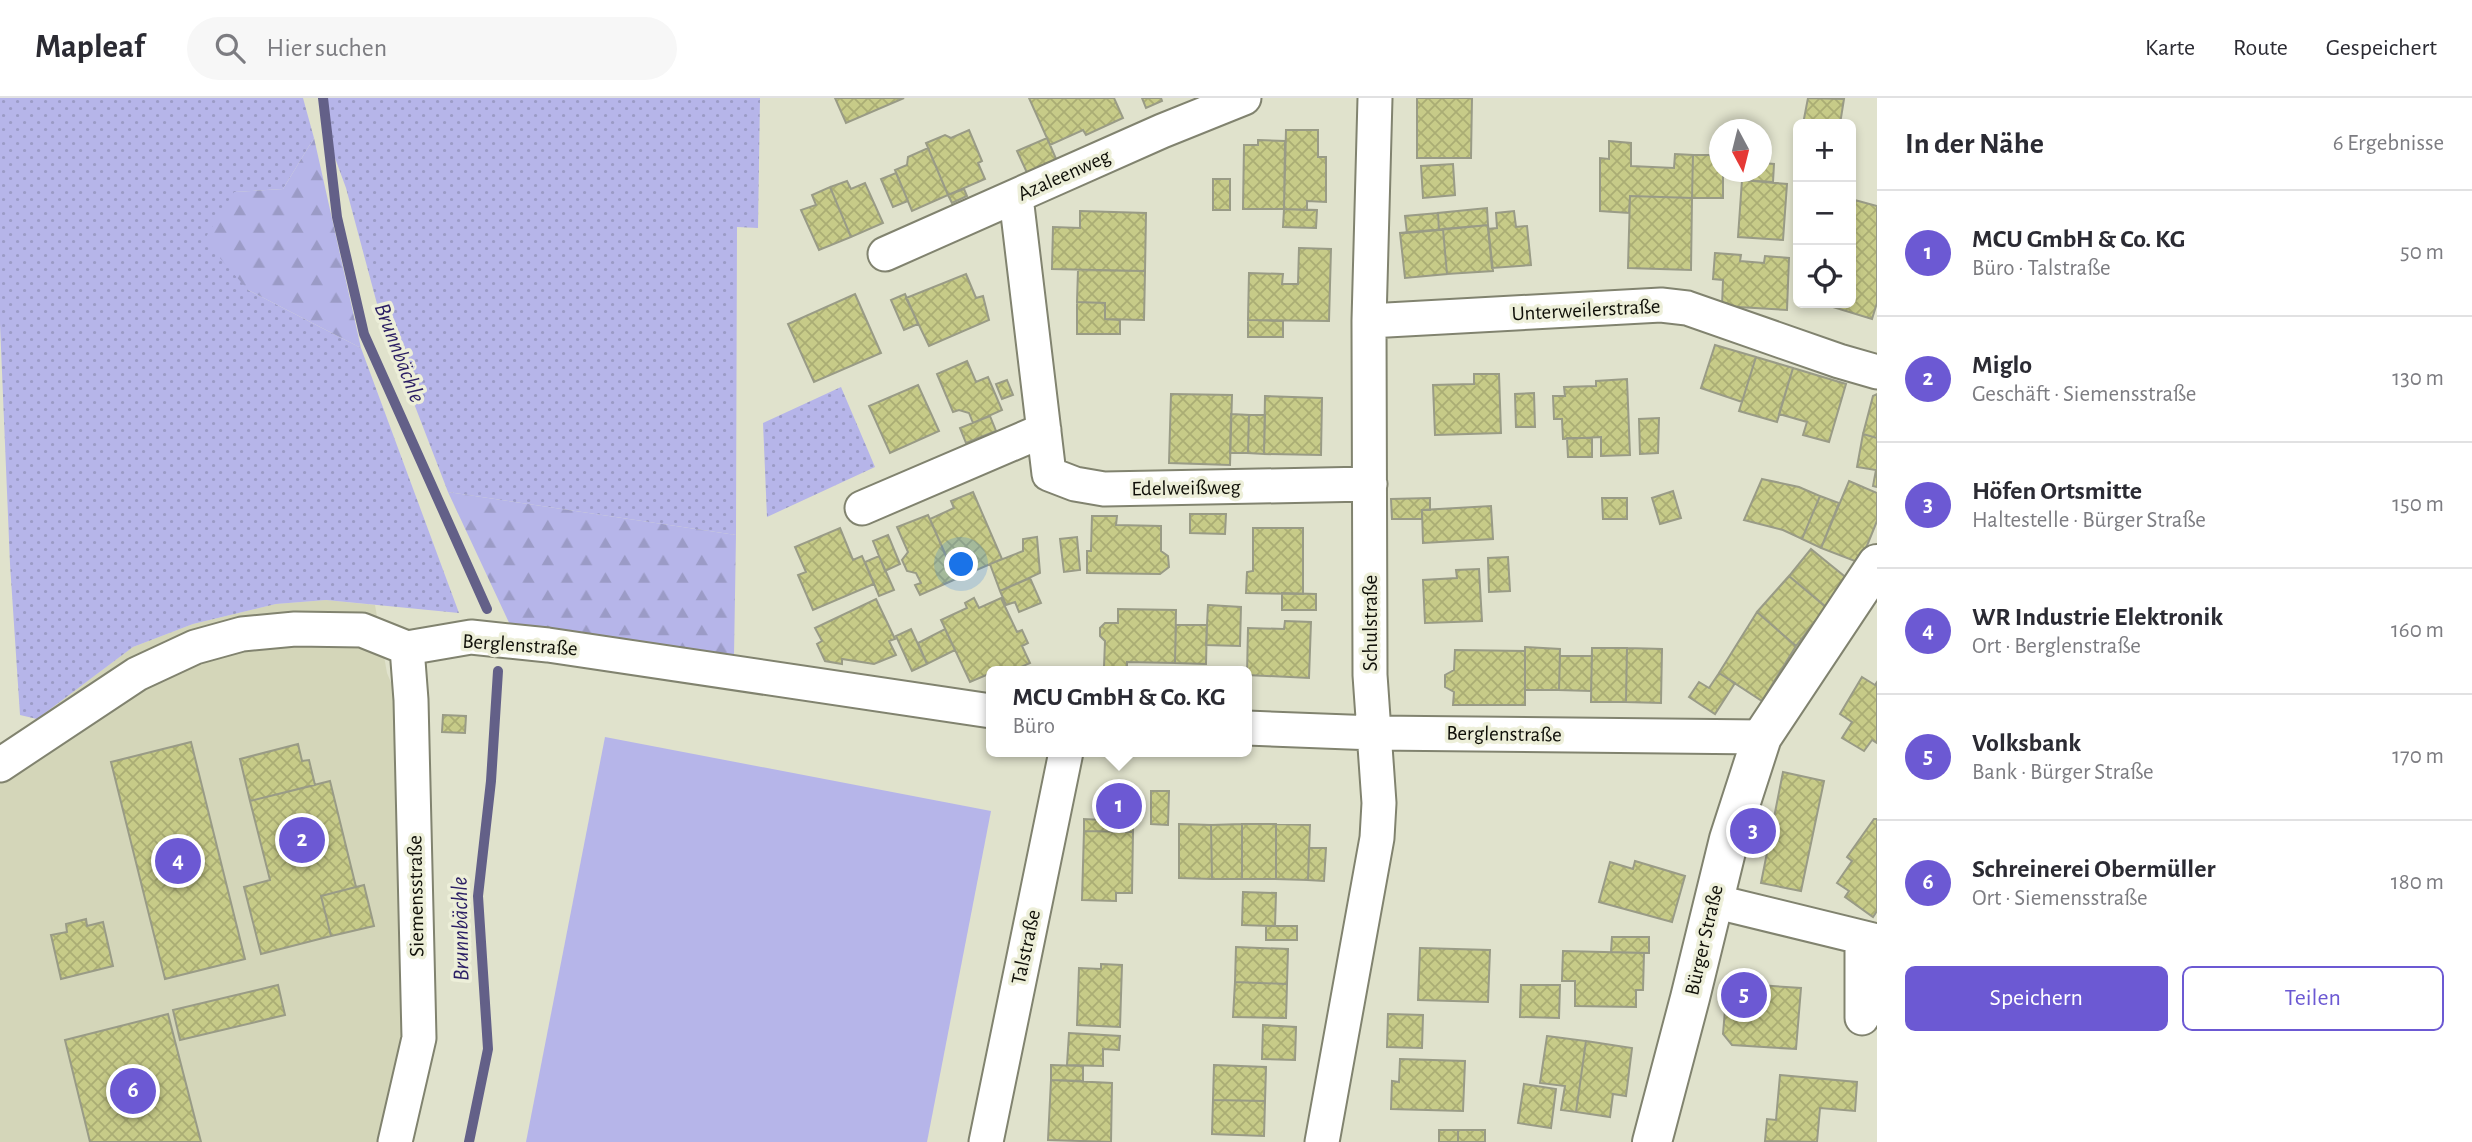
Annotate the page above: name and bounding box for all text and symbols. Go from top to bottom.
search box [187,17,677,80]
icon: search [211,29,249,67]
text: Mapleaf [35,31,145,64]
text: Hier suchen [267,35,387,61]
text: Karte [2145,36,2195,60]
text: Route [2233,36,2288,60]
text: Gespeichert [2326,36,2437,60]
north arrow [1709,119,1772,182]
map controls [1793,119,1856,308]
button: + [1793,119,1856,182]
text: In der Nähe [1905,129,2044,159]
text: 6 Ergebnisse [2333,132,2444,155]
street label: Azaleenweg [1014,145,1114,205]
button: − [1793,182,1856,245]
text: MCU GmbH & Co. KG [1972,226,2185,252]
text: 1 [1924,241,1932,264]
text: 50 m [2400,241,2444,264]
button: locate [1793,245,1856,308]
text: Büro · Talstraße [1972,257,2110,280]
street label: Unterweilerstraße [1511,296,1661,324]
water label: Brunnbächle [370,300,429,406]
text: Miglo [1972,352,2032,378]
text: 2 [1923,367,1933,390]
text: 130 m [2392,367,2444,390]
text: Geschäft · Siemensstraße [1972,383,2196,406]
street label: Edelweißweg [1131,477,1242,499]
text: Höfen Ortsmitte [1972,478,2142,504]
text: 3 [1923,493,1933,516]
text: 150 m [2392,493,2444,516]
text: Haltestelle · Bürger Straße [1972,509,2206,532]
your location [944,547,978,581]
street label: Schulstraße [1360,575,1381,671]
text: WR Industrie Elektronik [1972,604,2223,630]
text: 4 [1922,619,1934,642]
text: 160 m [2391,619,2444,642]
street label: Berglenstraße [462,630,578,660]
text: Ort · Berglenstraße [1972,635,2141,658]
popup [986,666,1252,757]
text: MCU GmbH & Co. KG [1012,684,1226,710]
text: Büro [1012,715,1055,738]
street label: Berglenstraße [1446,722,1562,746]
text: Volksbank [1972,730,2081,756]
text: 5 [1923,745,1933,768]
text: 170 m [2392,745,2444,768]
text: Bank · Bürger Straße [1972,761,2154,784]
pin: 1 [1096,780,1142,832]
pin: 3 [1730,805,1776,857]
pin: 2 [279,814,325,866]
pin: 4 [155,835,201,887]
street label: Siemensstraße [404,835,428,957]
text: Schreinerei Obermüller [1972,856,2216,882]
text: 6 [1922,871,1934,894]
text: 180 m [2391,871,2444,894]
water label: Brunnbächle [449,876,473,981]
street label: Bürger Straße [1681,883,1727,997]
text: Ort · Siemensstraße [1972,887,2148,910]
street label: Talstraße [1008,908,1044,986]
button: Speichern [1905,966,2168,1031]
button: Teilen [2182,966,2444,1031]
pin: 5 [1721,969,1767,1021]
pin: 6 [110,1065,156,1117]

